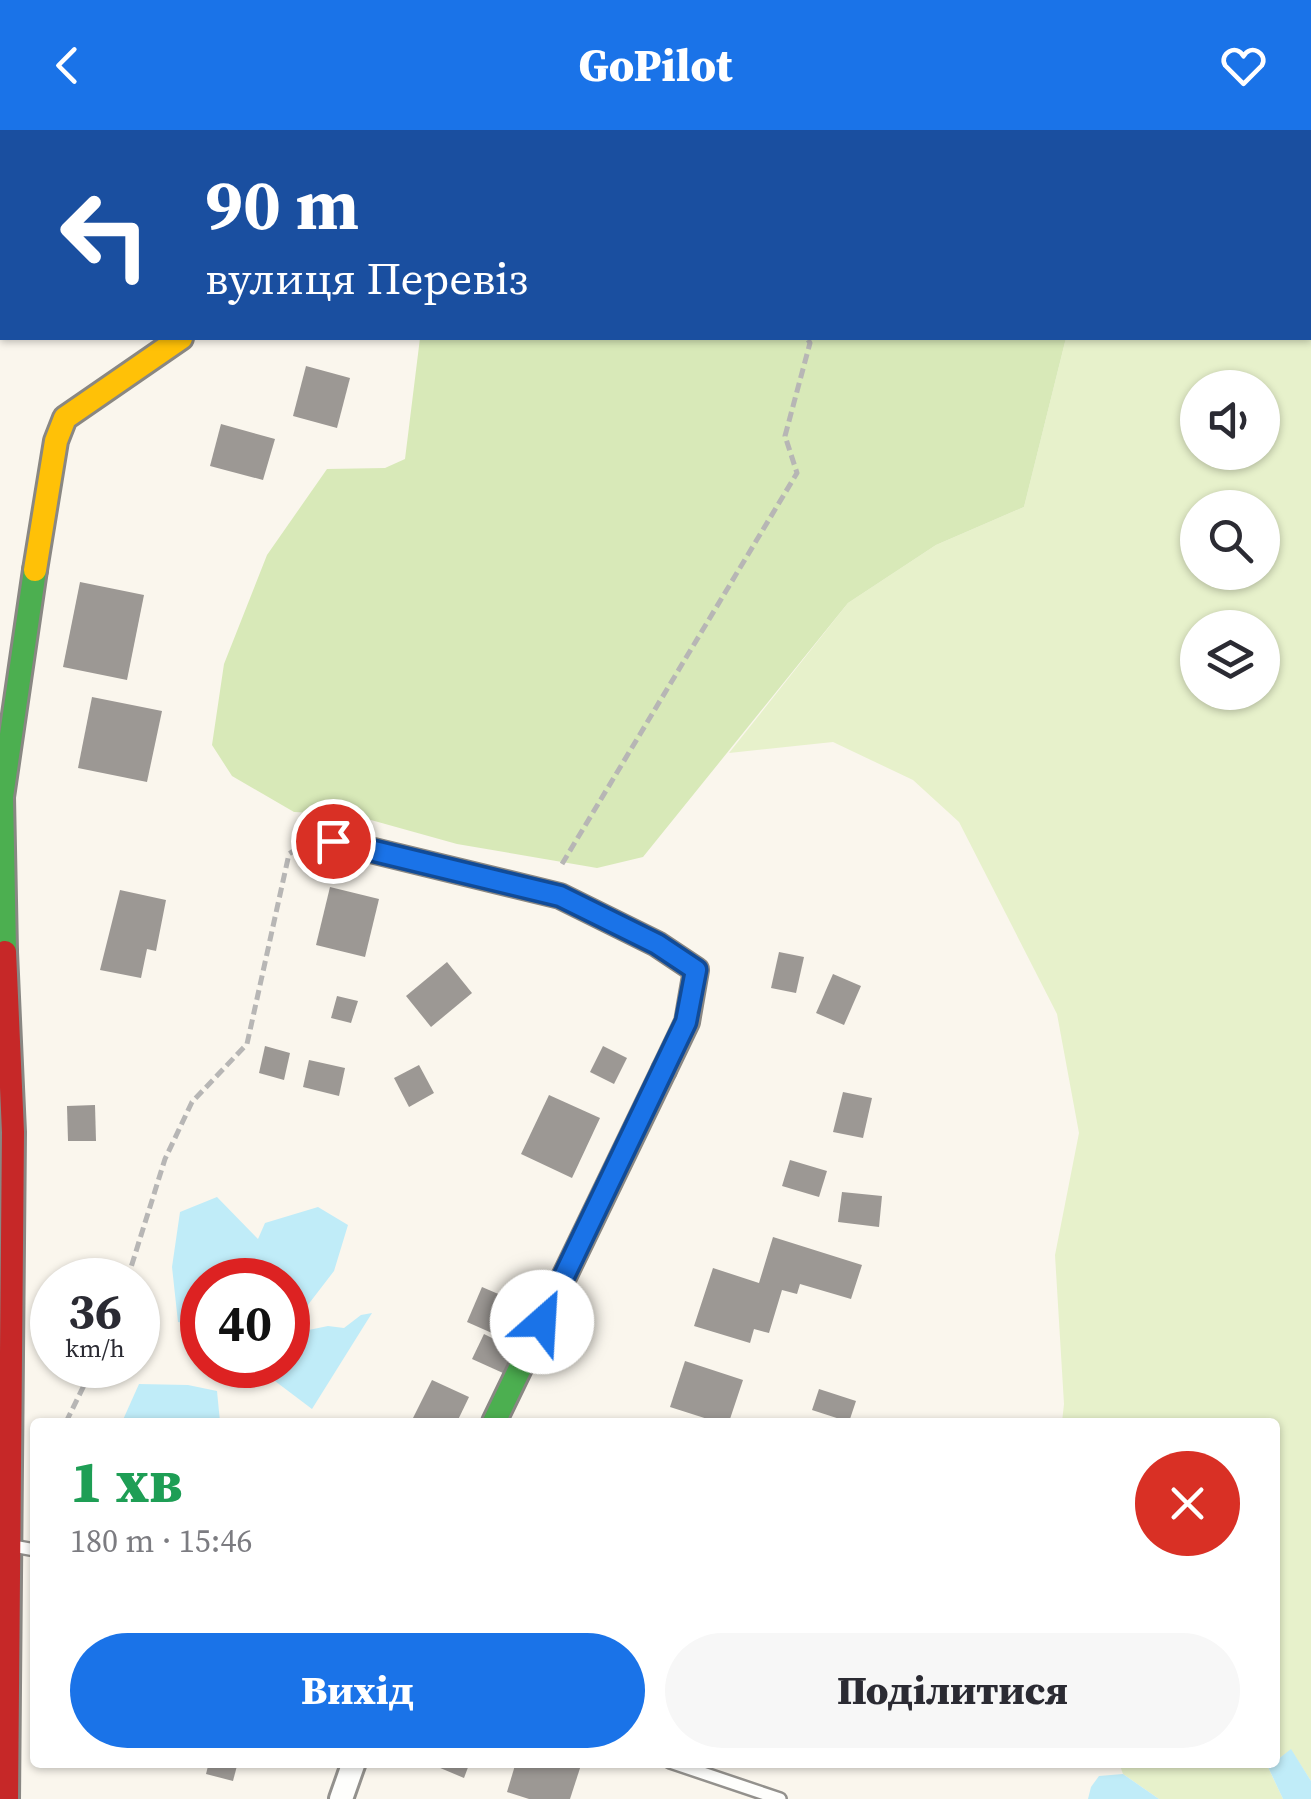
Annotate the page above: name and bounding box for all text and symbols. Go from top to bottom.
text: GoPilot [579,34,733,96]
icon: back [40,38,95,93]
icon: heart [1216,38,1271,93]
text: 90 m [205,156,359,252]
icon: left [40,170,170,300]
text: вулиця Перевіз [205,247,528,309]
map controls [1180,370,1280,710]
button: sound [1180,370,1280,470]
button: search [1180,490,1280,590]
button: layers [1180,610,1280,710]
pin [291,799,376,884]
icon: arrive [306,814,361,869]
speed limit sign: 40 [180,1258,310,1388]
position arrow [490,1270,594,1374]
text: 36 [68,1276,122,1345]
text: km/h [65,1331,125,1365]
text: 1 хв [70,1440,182,1522]
button: close [1135,1451,1240,1556]
text: 180 m · 15:46 [70,1519,252,1563]
button: Вихід [70,1633,645,1748]
button: Поділитися [665,1633,1240,1748]

